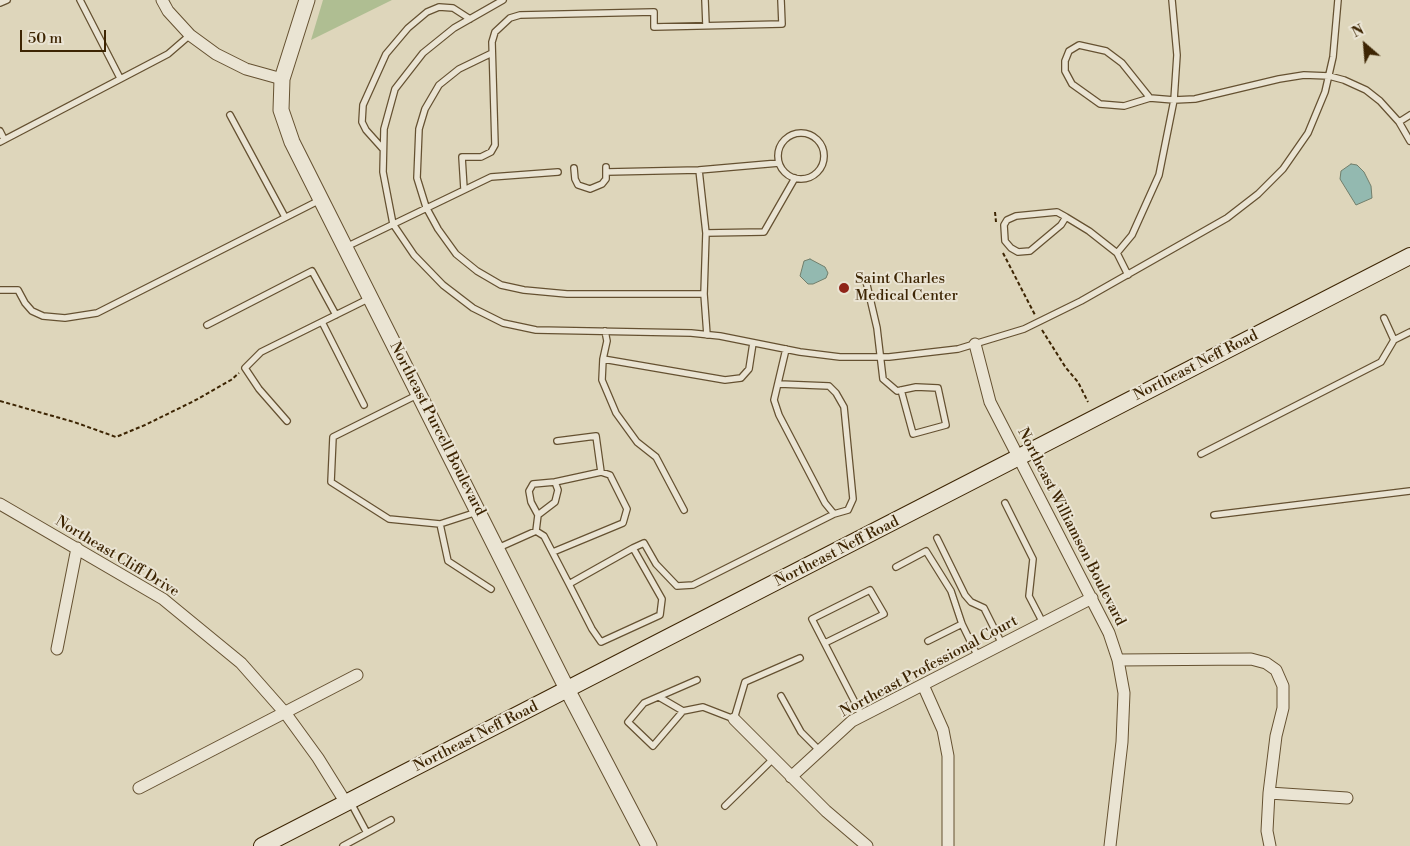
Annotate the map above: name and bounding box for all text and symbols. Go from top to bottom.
scale bar [22,20,109,52]
north arrow [1340,20,1390,70]
text: N [1349,21,1367,42]
text: 50 m [28,29,62,48]
place label: Saint Charles Medical Center [855,270,958,305]
marker: Saint Charles Medical Center [837,281,851,295]
street label: Northeast Neff Road [1131,327,1261,405]
street label: Northeast Purcell Boulevard [385,339,489,519]
street label: Northeast Williamson Boulevard [1013,425,1129,629]
street label: Northeast Cliff Drive [52,513,182,601]
street label: Northeast Neff Road [772,513,902,591]
street label: Northeast Professional Court [837,612,1021,722]
street label: Northeast Neff Road [411,698,541,776]

